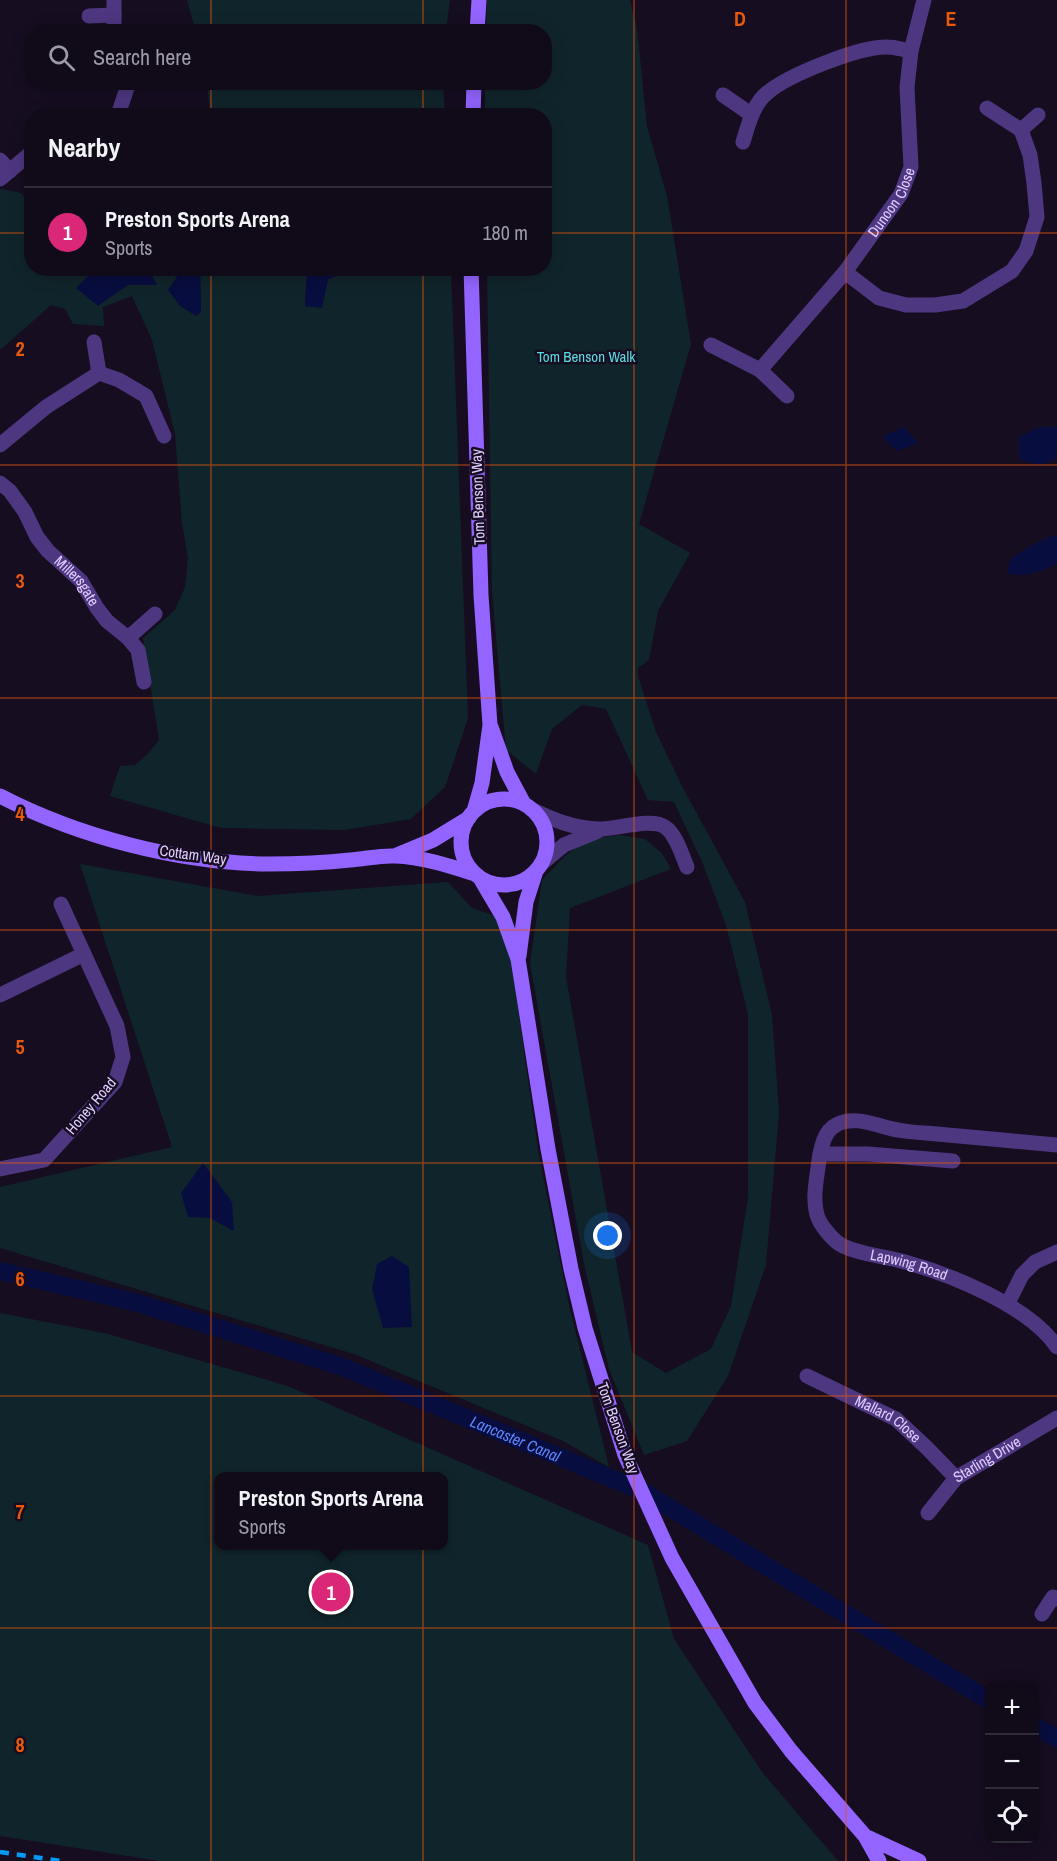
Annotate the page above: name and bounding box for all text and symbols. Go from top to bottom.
text: D [734,5,746,32]
text: E [946,5,957,32]
search box [24,24,552,90]
icon: search [45,41,78,74]
text: Search here [93,42,191,72]
text: Nearby [48,130,120,165]
street label: Dunoon Close [862,164,920,241]
text: Preston Sports Arena [105,204,290,234]
text: 1 [63,219,72,246]
text: 180 m [482,219,528,246]
text: Sports [105,234,152,261]
text: 2 [15,335,25,362]
park label: Tom Benson Walk [537,346,636,367]
street label: Tom Benson Way [465,448,490,545]
street label: Millersgate [50,551,104,610]
text: 3 [15,567,25,594]
text: 4 [15,800,25,827]
street label: Cottam Way [158,839,229,870]
text: 5 [15,1033,25,1060]
street label: Honey Road [61,1073,121,1139]
your location [593,1221,622,1250]
street label: Lapwing Road [869,1244,951,1285]
text: 6 [15,1265,25,1292]
street label: Tom Benson Way [592,1379,645,1477]
street label: Mallard Close [852,1390,926,1447]
water label: Lancaster Canal [467,1410,565,1467]
street label: Starling Drive [949,1431,1025,1487]
popup [214,1472,448,1550]
text: Preston Sports Arena [239,1483,423,1513]
text: 7 [15,1498,25,1525]
text: Sports [239,1513,286,1540]
pin: 1 [312,1570,350,1614]
map controls [985,1681,1039,1843]
button: + [985,1681,1039,1735]
text: 8 [15,1731,25,1758]
button: − [985,1735,1039,1789]
button: locate [985,1789,1039,1843]

